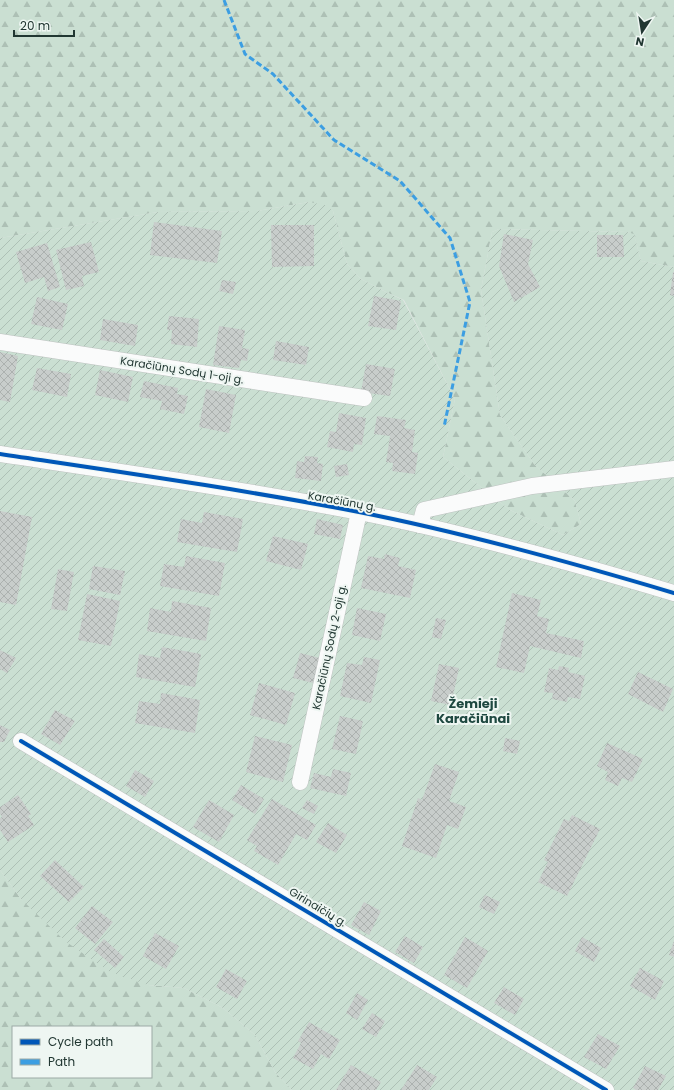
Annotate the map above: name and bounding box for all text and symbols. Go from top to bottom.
scale bar [14,12,74,38]
north arrow [622,12,662,52]
text: 20 m [20,17,50,34]
text: N [634,33,646,50]
street label: Karačiūnų Sodų 1-oji g. [119,352,245,388]
street label: Karačiūnų g. [307,487,377,515]
street label: Karačiūnų Sodų 2-oji g. [308,583,350,711]
district label: Žemieji Karačiūnai [436,694,510,728]
street label: Girinaičių g. [286,884,350,930]
legend [12,1026,152,1078]
text: Cycle path [48,1033,113,1050]
text: Path [48,1053,75,1070]

